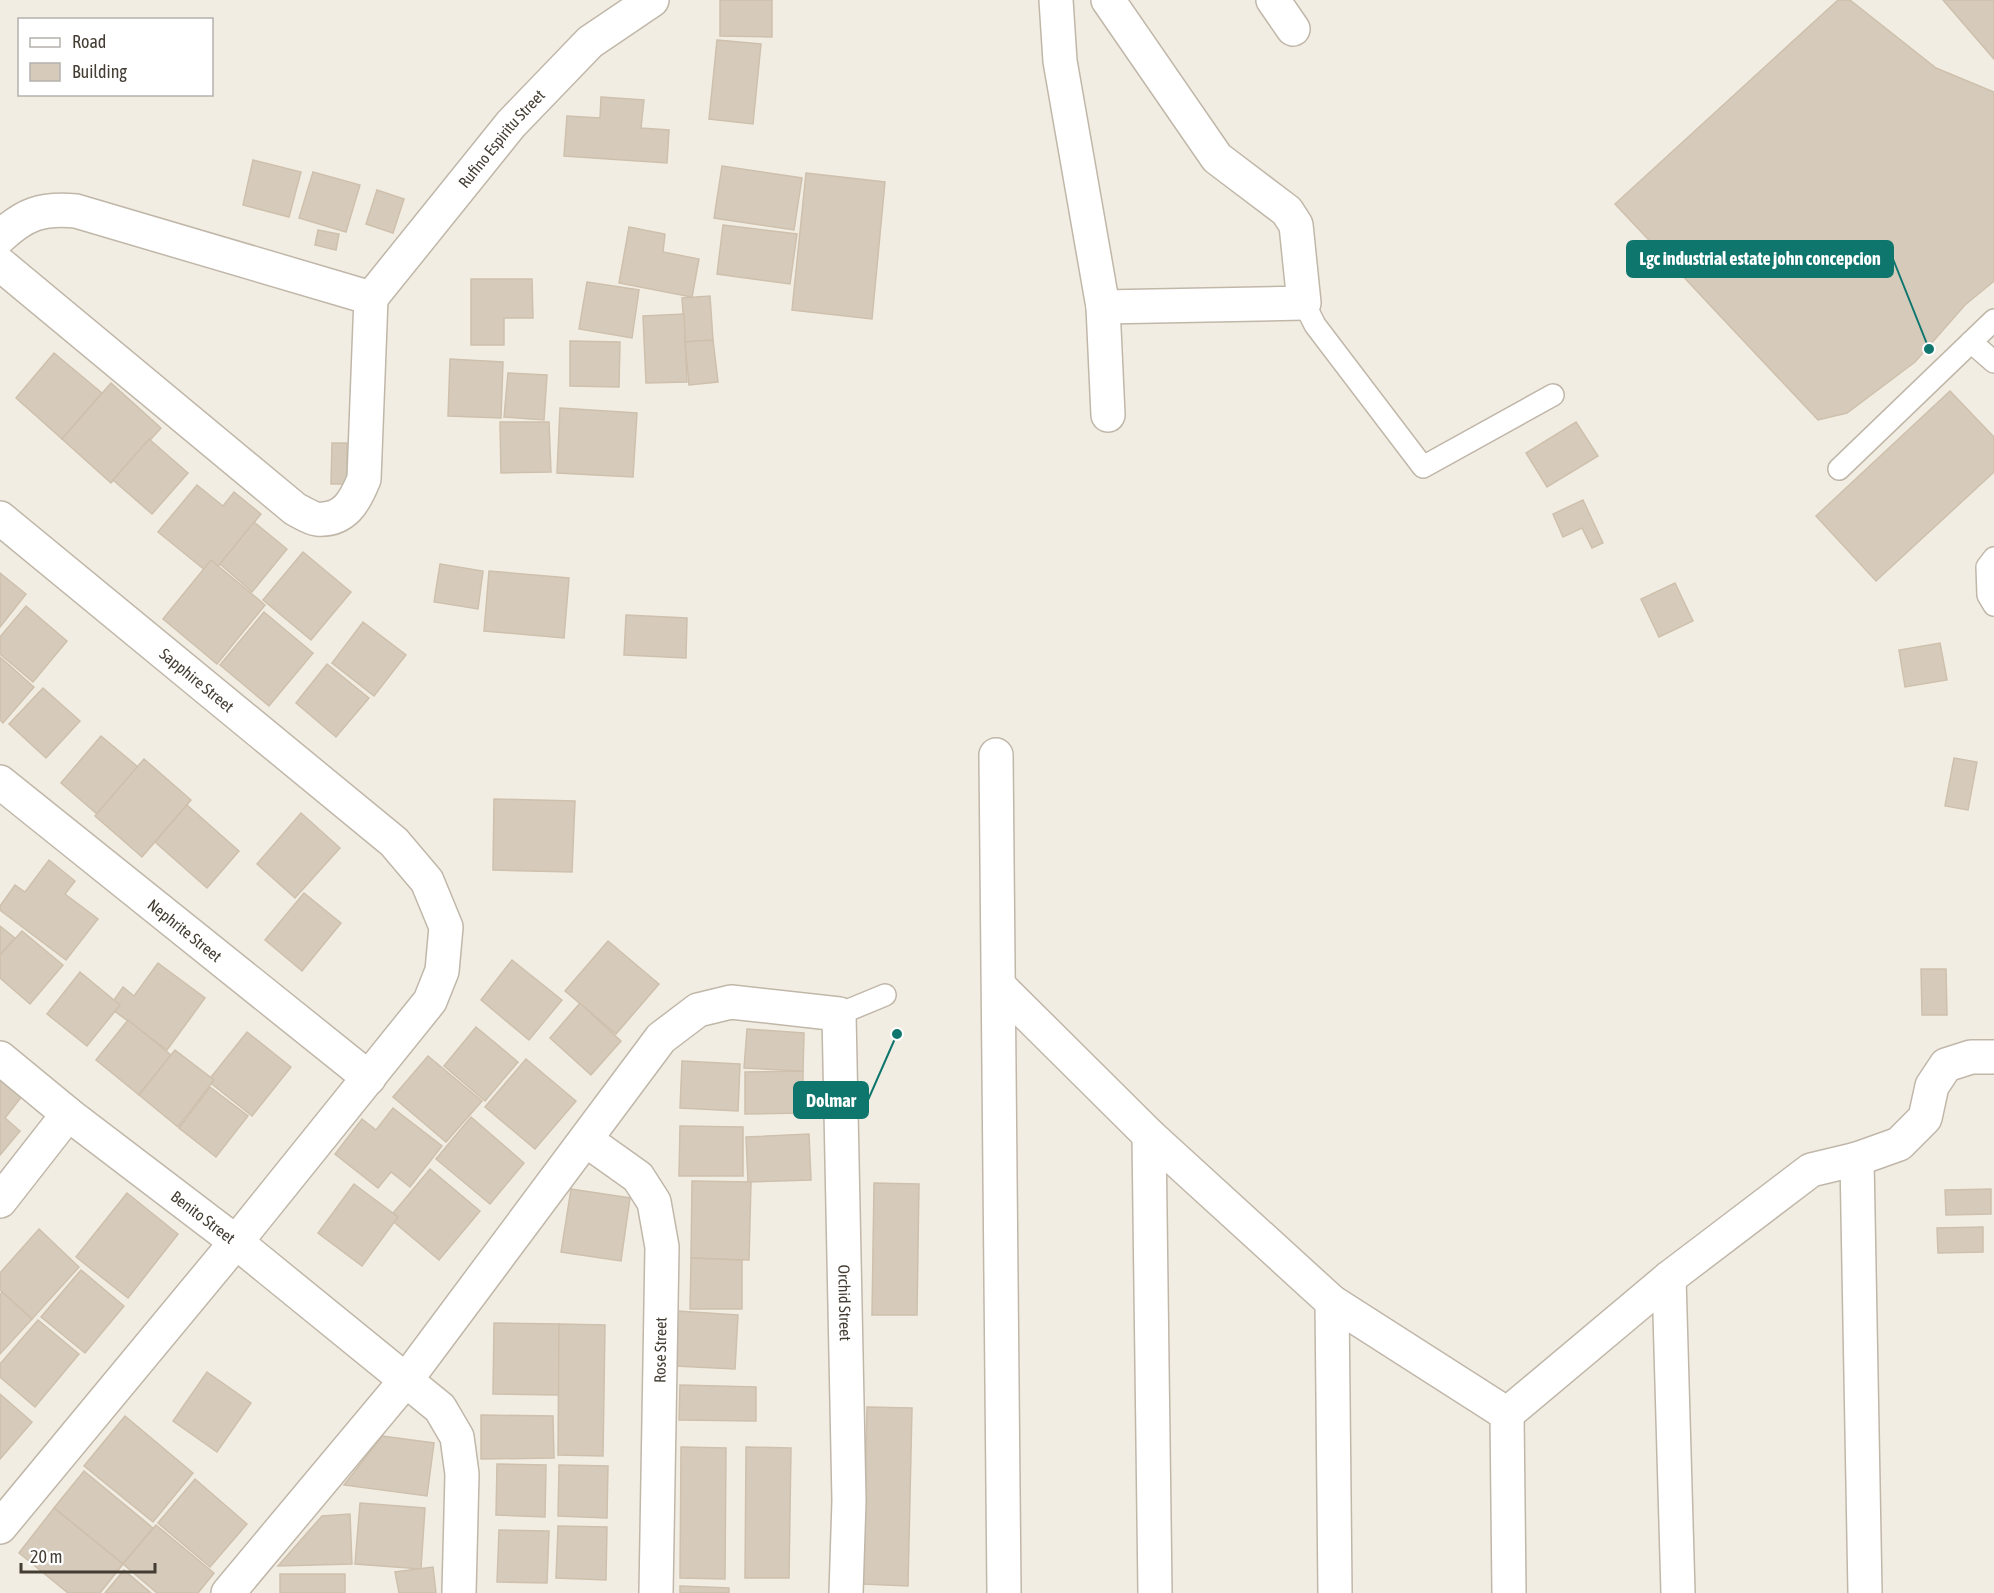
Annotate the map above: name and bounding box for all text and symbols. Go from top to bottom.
legend [18,18,213,96]
text: Road [72,31,106,52]
text: Building [72,61,127,82]
street label: Rufino Espiritu Street [454,86,548,191]
callout: Lgc industrial estate john concepcion [1627,241,1893,277]
text: Lgc industrial estate john concepcion [1639,248,1881,269]
street label: Sapphire Street [156,644,238,716]
street label: Nephrite Street [144,895,226,966]
callout: Dolmar [794,1082,868,1118]
text: Dolmar [806,1090,857,1111]
street label: Benito Street [168,1187,239,1247]
street label: Orchid Street [835,1264,855,1342]
street label: Rose Street [650,1317,670,1383]
scale bar [21,1536,154,1574]
text: 20 m [30,1546,62,1567]

